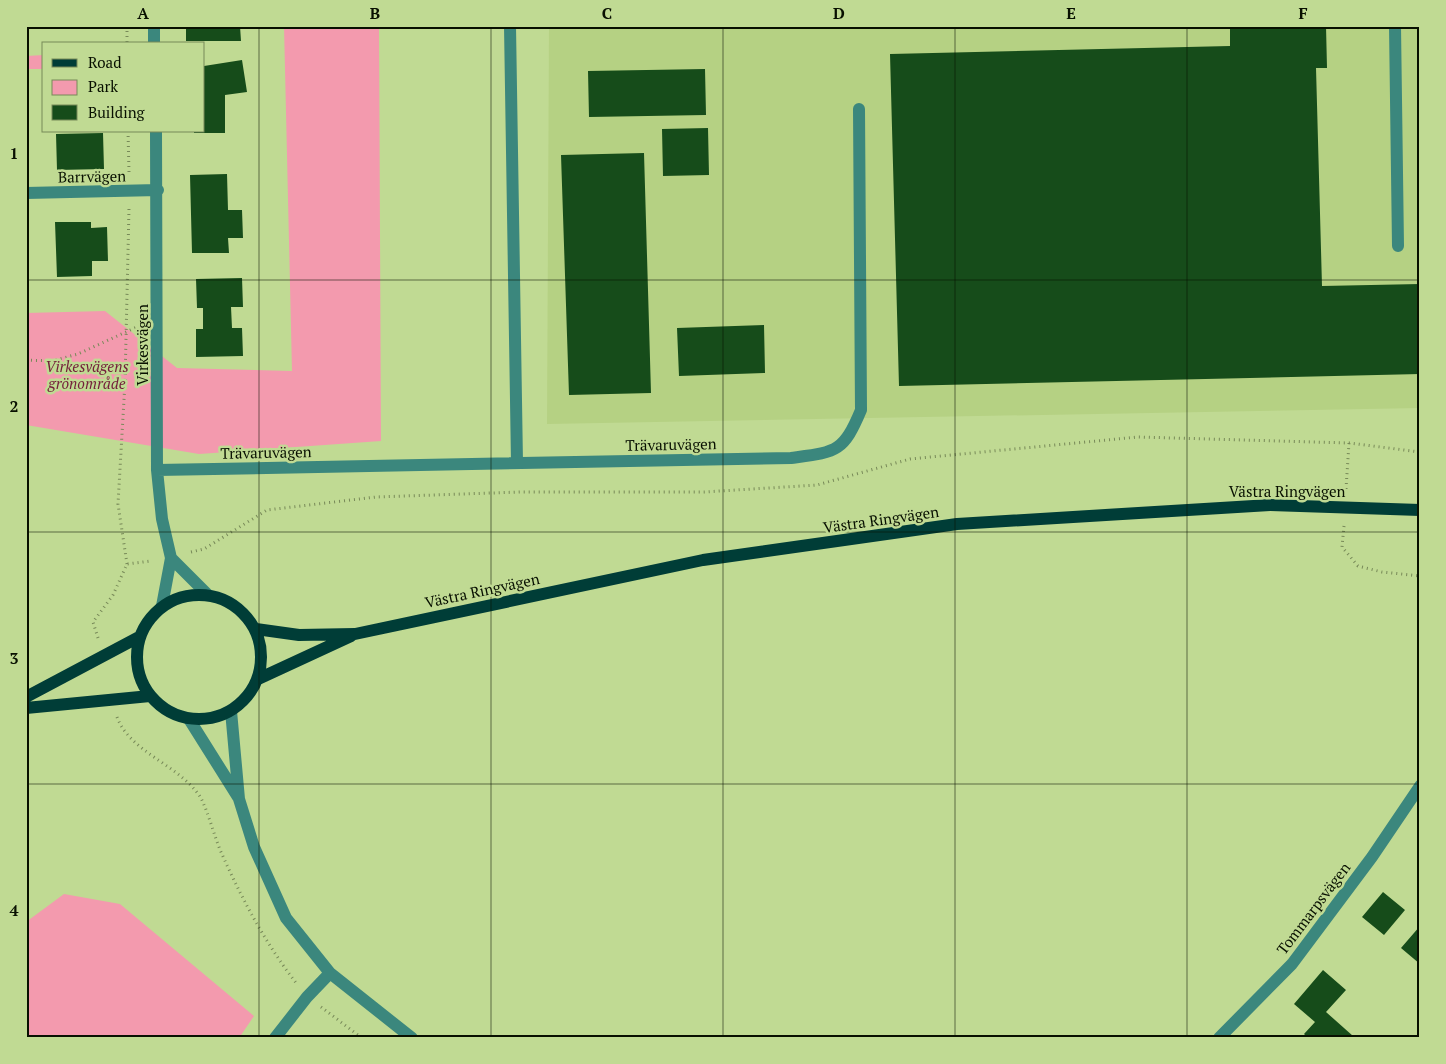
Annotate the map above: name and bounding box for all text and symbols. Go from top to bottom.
text: A [137,2,149,24]
text: B [370,2,380,24]
text: C [602,2,612,24]
text: D [833,2,845,24]
text: E [1066,2,1076,24]
text: F [1298,2,1308,24]
legend [42,42,205,132]
text: Road [88,52,121,72]
text: Park [88,76,118,96]
text: Building [88,102,146,122]
text: 1 [9,142,19,164]
street label: Barrvägen [58,165,126,187]
street label: Virkesvägen [132,304,152,386]
park label: Virkesvägens grönområde [45,356,129,393]
text: 2 [9,395,19,417]
street label: Trävaruvägen [625,433,717,455]
street label: Trävaruvägen [220,441,312,463]
street label: Västra Ringvägen [1229,481,1345,501]
street label: Västra Ringvägen [822,501,940,537]
street label: Västra Ringvägen [423,568,541,612]
text: 3 [9,647,19,669]
street label: Tommarpsvägen [1272,858,1354,958]
text: 4 [9,899,19,921]

